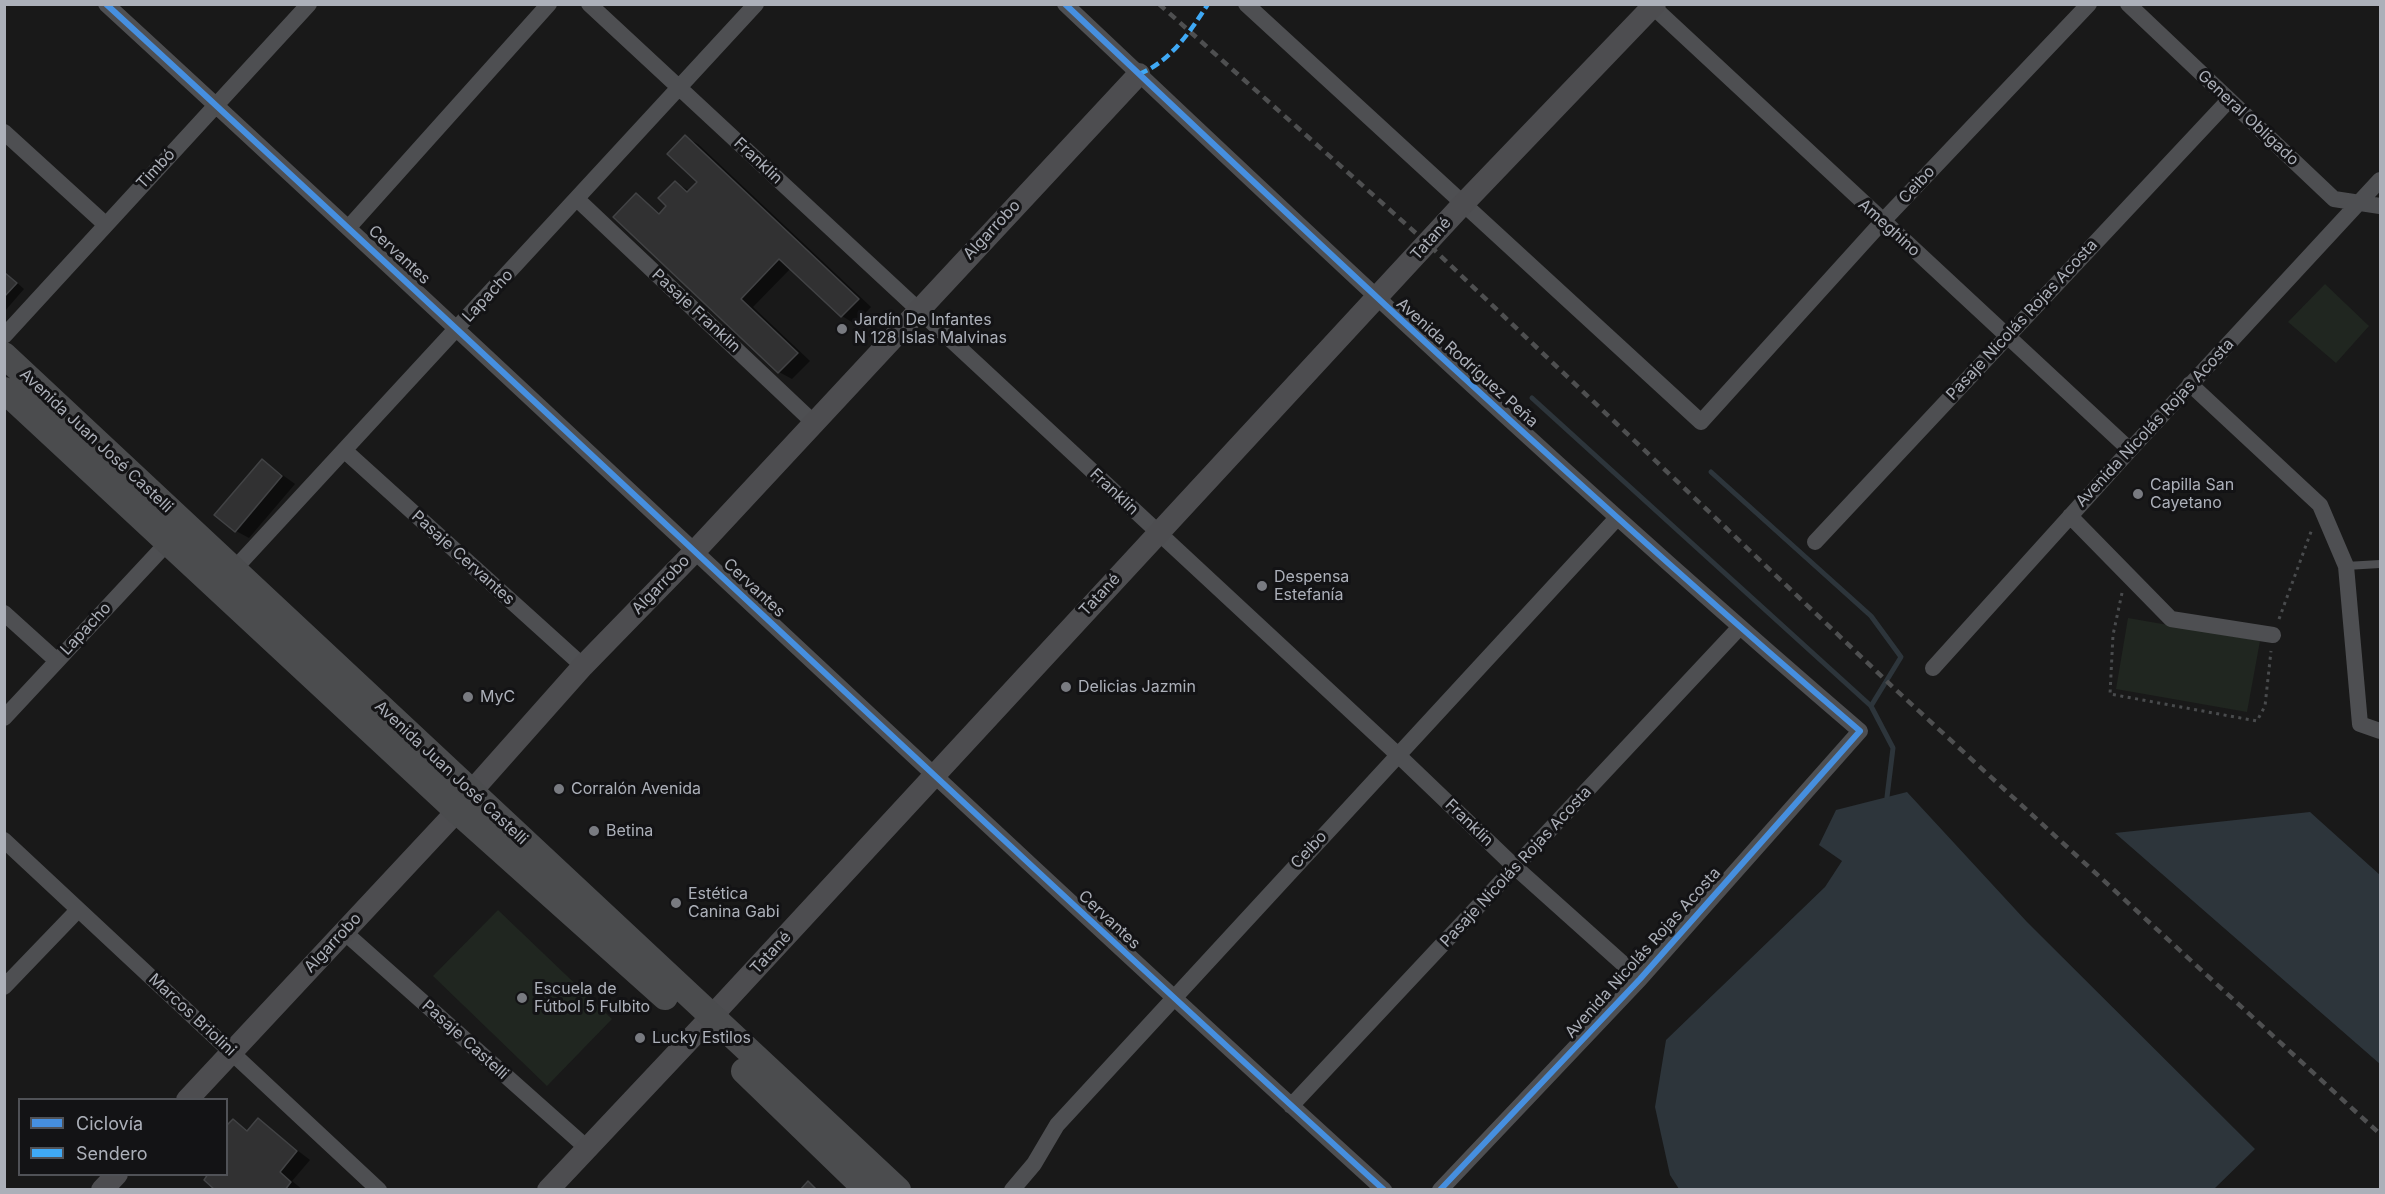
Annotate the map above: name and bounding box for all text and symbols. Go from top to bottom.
street label: General Obligado [2193,66,2303,170]
street label: Franklin [730,134,786,188]
street label: Timbó [133,145,179,193]
street label: Ceibo [1895,162,1939,208]
street label: Ameghino [1854,195,1924,261]
street label: Algarrobo [959,196,1025,264]
street label: Tatané [1407,214,1455,264]
street label: Cervantes [364,222,434,288]
street label: Pasaje Nicolás Rojas Acosta [1942,236,2102,404]
street label: Pasaje Franklin [648,265,744,357]
street label: Lapacho [459,266,517,326]
street label: Avenida Rodríguez Peña [1392,294,1542,432]
place label: Jardín De Infantes N 128 Islas Malvinas [854,310,1007,348]
marker: Jardín De Infantes N 128 Islas Malvinas [835,322,849,336]
street label: Avenida Nicolás Rojas Acosta [2072,335,2238,511]
street label: Avenida Juan José Castelli [15,365,177,517]
street label: Franklin [1086,465,1142,519]
place label: Capilla San Cayetano [2150,475,2234,513]
marker: Capilla San Cayetano [2131,487,2145,501]
street label: Pasaje Cervantes [408,507,518,609]
street label: Algarrobo [628,551,694,619]
street label: Cervantes [719,555,789,621]
place label: Despensa Estefanía [1274,567,1349,605]
street label: Tatané [1076,570,1124,620]
marker: Despensa Estefanía [1255,579,1269,593]
street label: Lapacho [57,599,115,659]
place label: Delicias Jazmin [1078,677,1196,697]
marker: Delicias Jazmin [1059,680,1073,694]
place label: MyC [480,687,515,707]
marker: MyC [461,690,475,704]
street label: Avenida Juan José Castelli [370,697,532,849]
place label: Corralón Avenida [571,779,701,799]
marker: Corralón Avenida [552,782,566,796]
street label: Pasaje Nicolás Rojas Acosta [1436,783,1596,951]
street label: Franklin [1441,795,1497,851]
place label: Betina [606,821,653,841]
marker: Betina [587,824,601,838]
street label: Ceibo [1287,827,1331,873]
street label: Avenida Nicolás Rojas Acosta [1561,864,1725,1042]
place label: Estética Canina Gabi [688,884,780,922]
street label: Cervantes [1074,887,1144,953]
marker: Estética Canina Gabi [669,896,683,910]
street label: Algarrobo [300,909,366,977]
street label: Tatané [747,928,795,978]
street label: Marcos Briolini [144,970,240,1060]
place label: Escuela de Fútbol 5 Fulbito [534,979,650,1017]
marker: Escuela de Fútbol 5 Fulbito [515,991,529,1005]
street label: Pasaje Castelli [418,996,512,1084]
place label: Lucky Estilos [652,1028,751,1048]
marker: Lucky Estilos [633,1031,647,1045]
legend [18,1098,228,1176]
text: Ciclovía [76,1113,143,1134]
text: Sendero [76,1143,147,1164]

